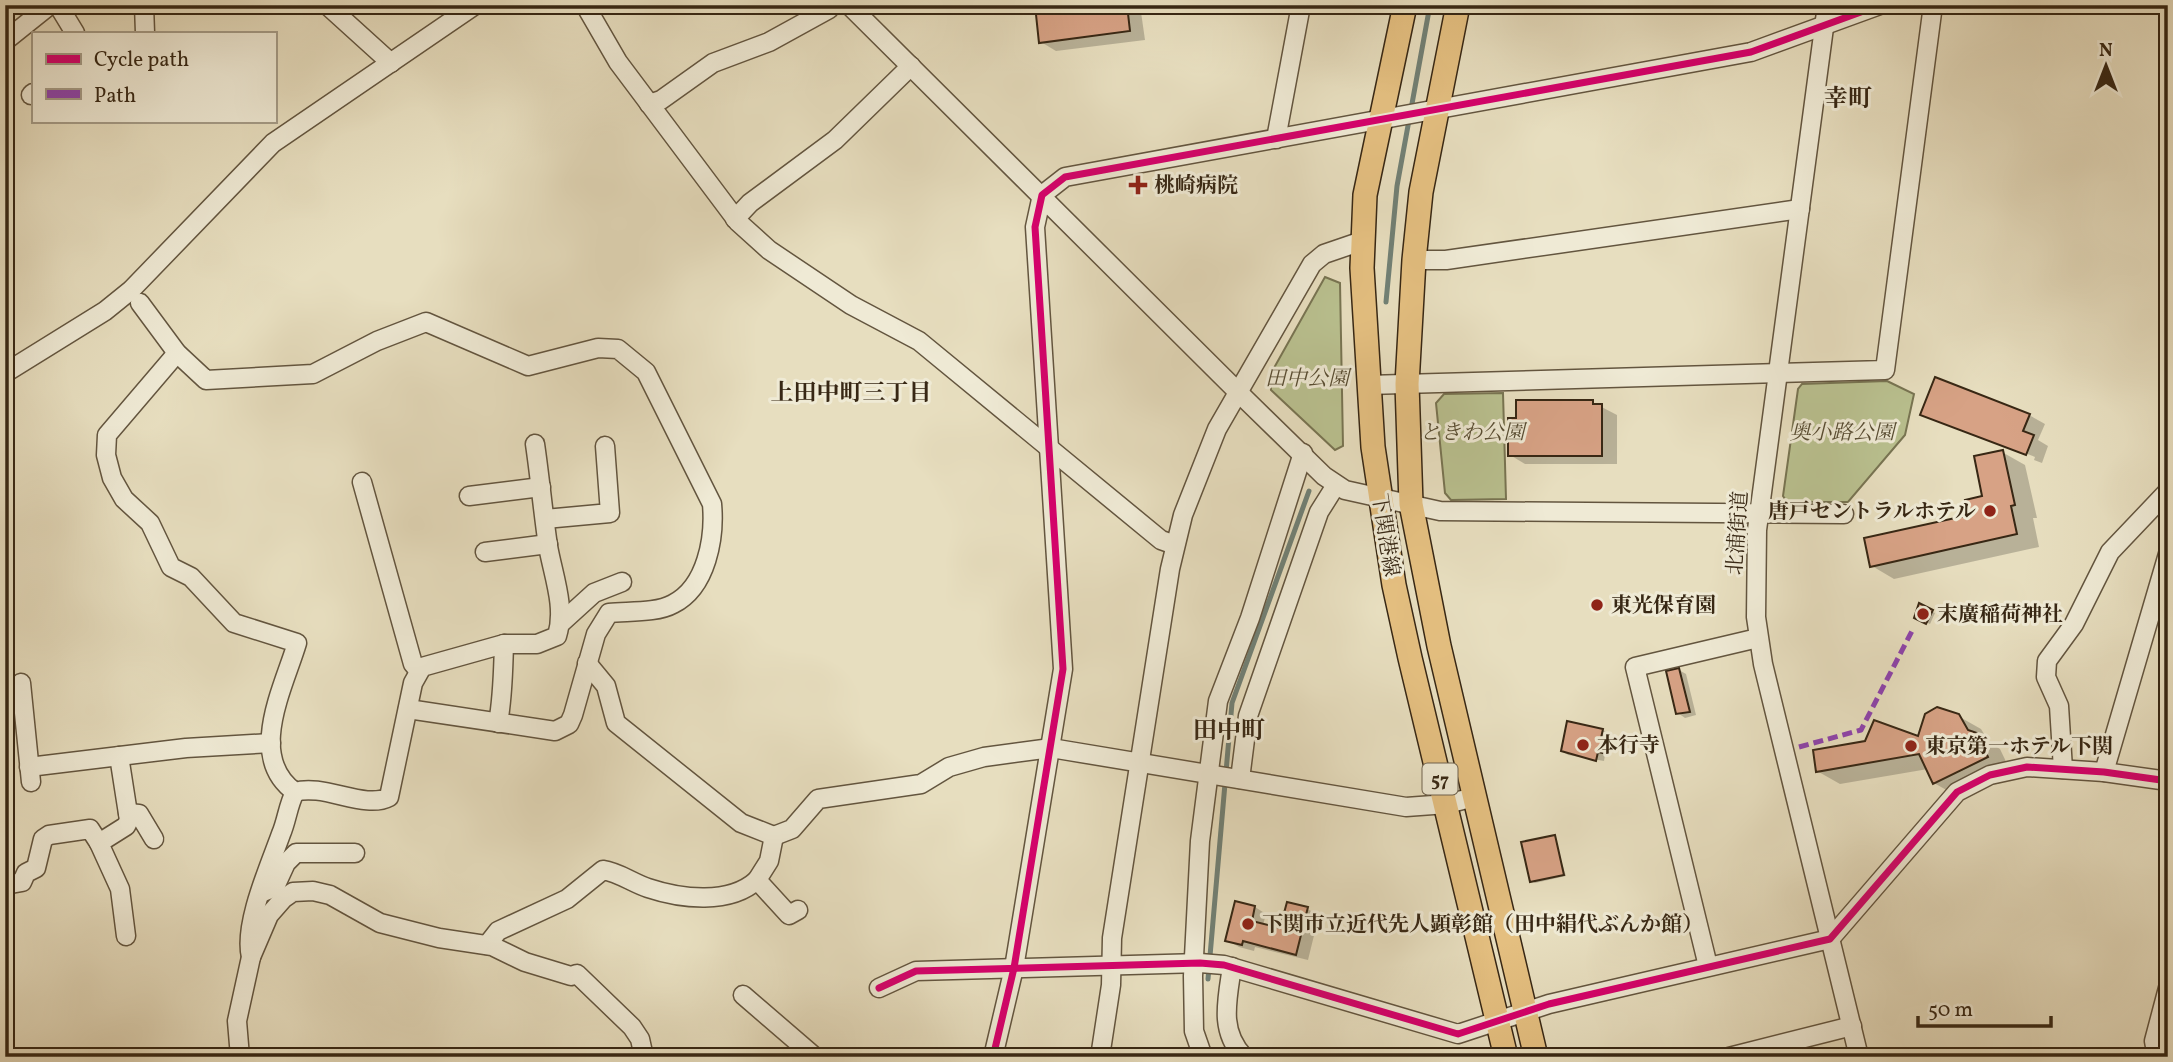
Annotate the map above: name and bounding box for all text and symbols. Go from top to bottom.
legend [32,32,276,122]
north arrow [2072,32,2142,102]
text: N [2099,38,2113,64]
text: Cycle path [94,46,189,75]
text: Path [94,82,136,111]
district label: 幸町 [1824,83,1872,117]
place label: 桃崎病院 [1154,172,1238,201]
marker: 桃崎病院 [1128,175,1148,195]
park label: 田中公園 [1265,365,1352,394]
district label: 上田中町三丁目 [771,378,932,410]
park label: ときわ公園 [1420,419,1527,448]
park label: 奥小路公園 [1790,419,1897,448]
street label: 北浦街道 [1721,490,1756,576]
street label: 下関港線 [1364,491,1405,579]
place label: 唐戸セントラルホテル [1768,498,1976,527]
marker: 唐戸セントラルホテル [1982,503,1998,519]
place label: 東光保育園 [1611,592,1716,621]
marker: 東光保育園 [1589,597,1605,613]
place label: 末廣稲荷神社 [1937,601,2063,630]
marker: 末廣稲荷神社 [1915,606,1931,622]
district label: 田中町 [1193,715,1265,749]
place label: 本行寺 [1597,732,1660,761]
place label: 東京第一ホテル下関 [1925,733,2113,762]
marker: 本行寺 [1575,737,1591,753]
marker: 東京第一ホテル下関 [1903,738,1919,754]
road number: 57 [1422,764,1458,794]
place label: 下関市立近代先人顕彰館（田中絹代ぶんか館） [1262,911,1703,940]
marker: 下関市立近代先人顕彰館（田中絹代ぶんか館） [1240,916,1256,932]
scale bar [1918,985,2050,1029]
text: 50 m [1928,996,1973,1025]

